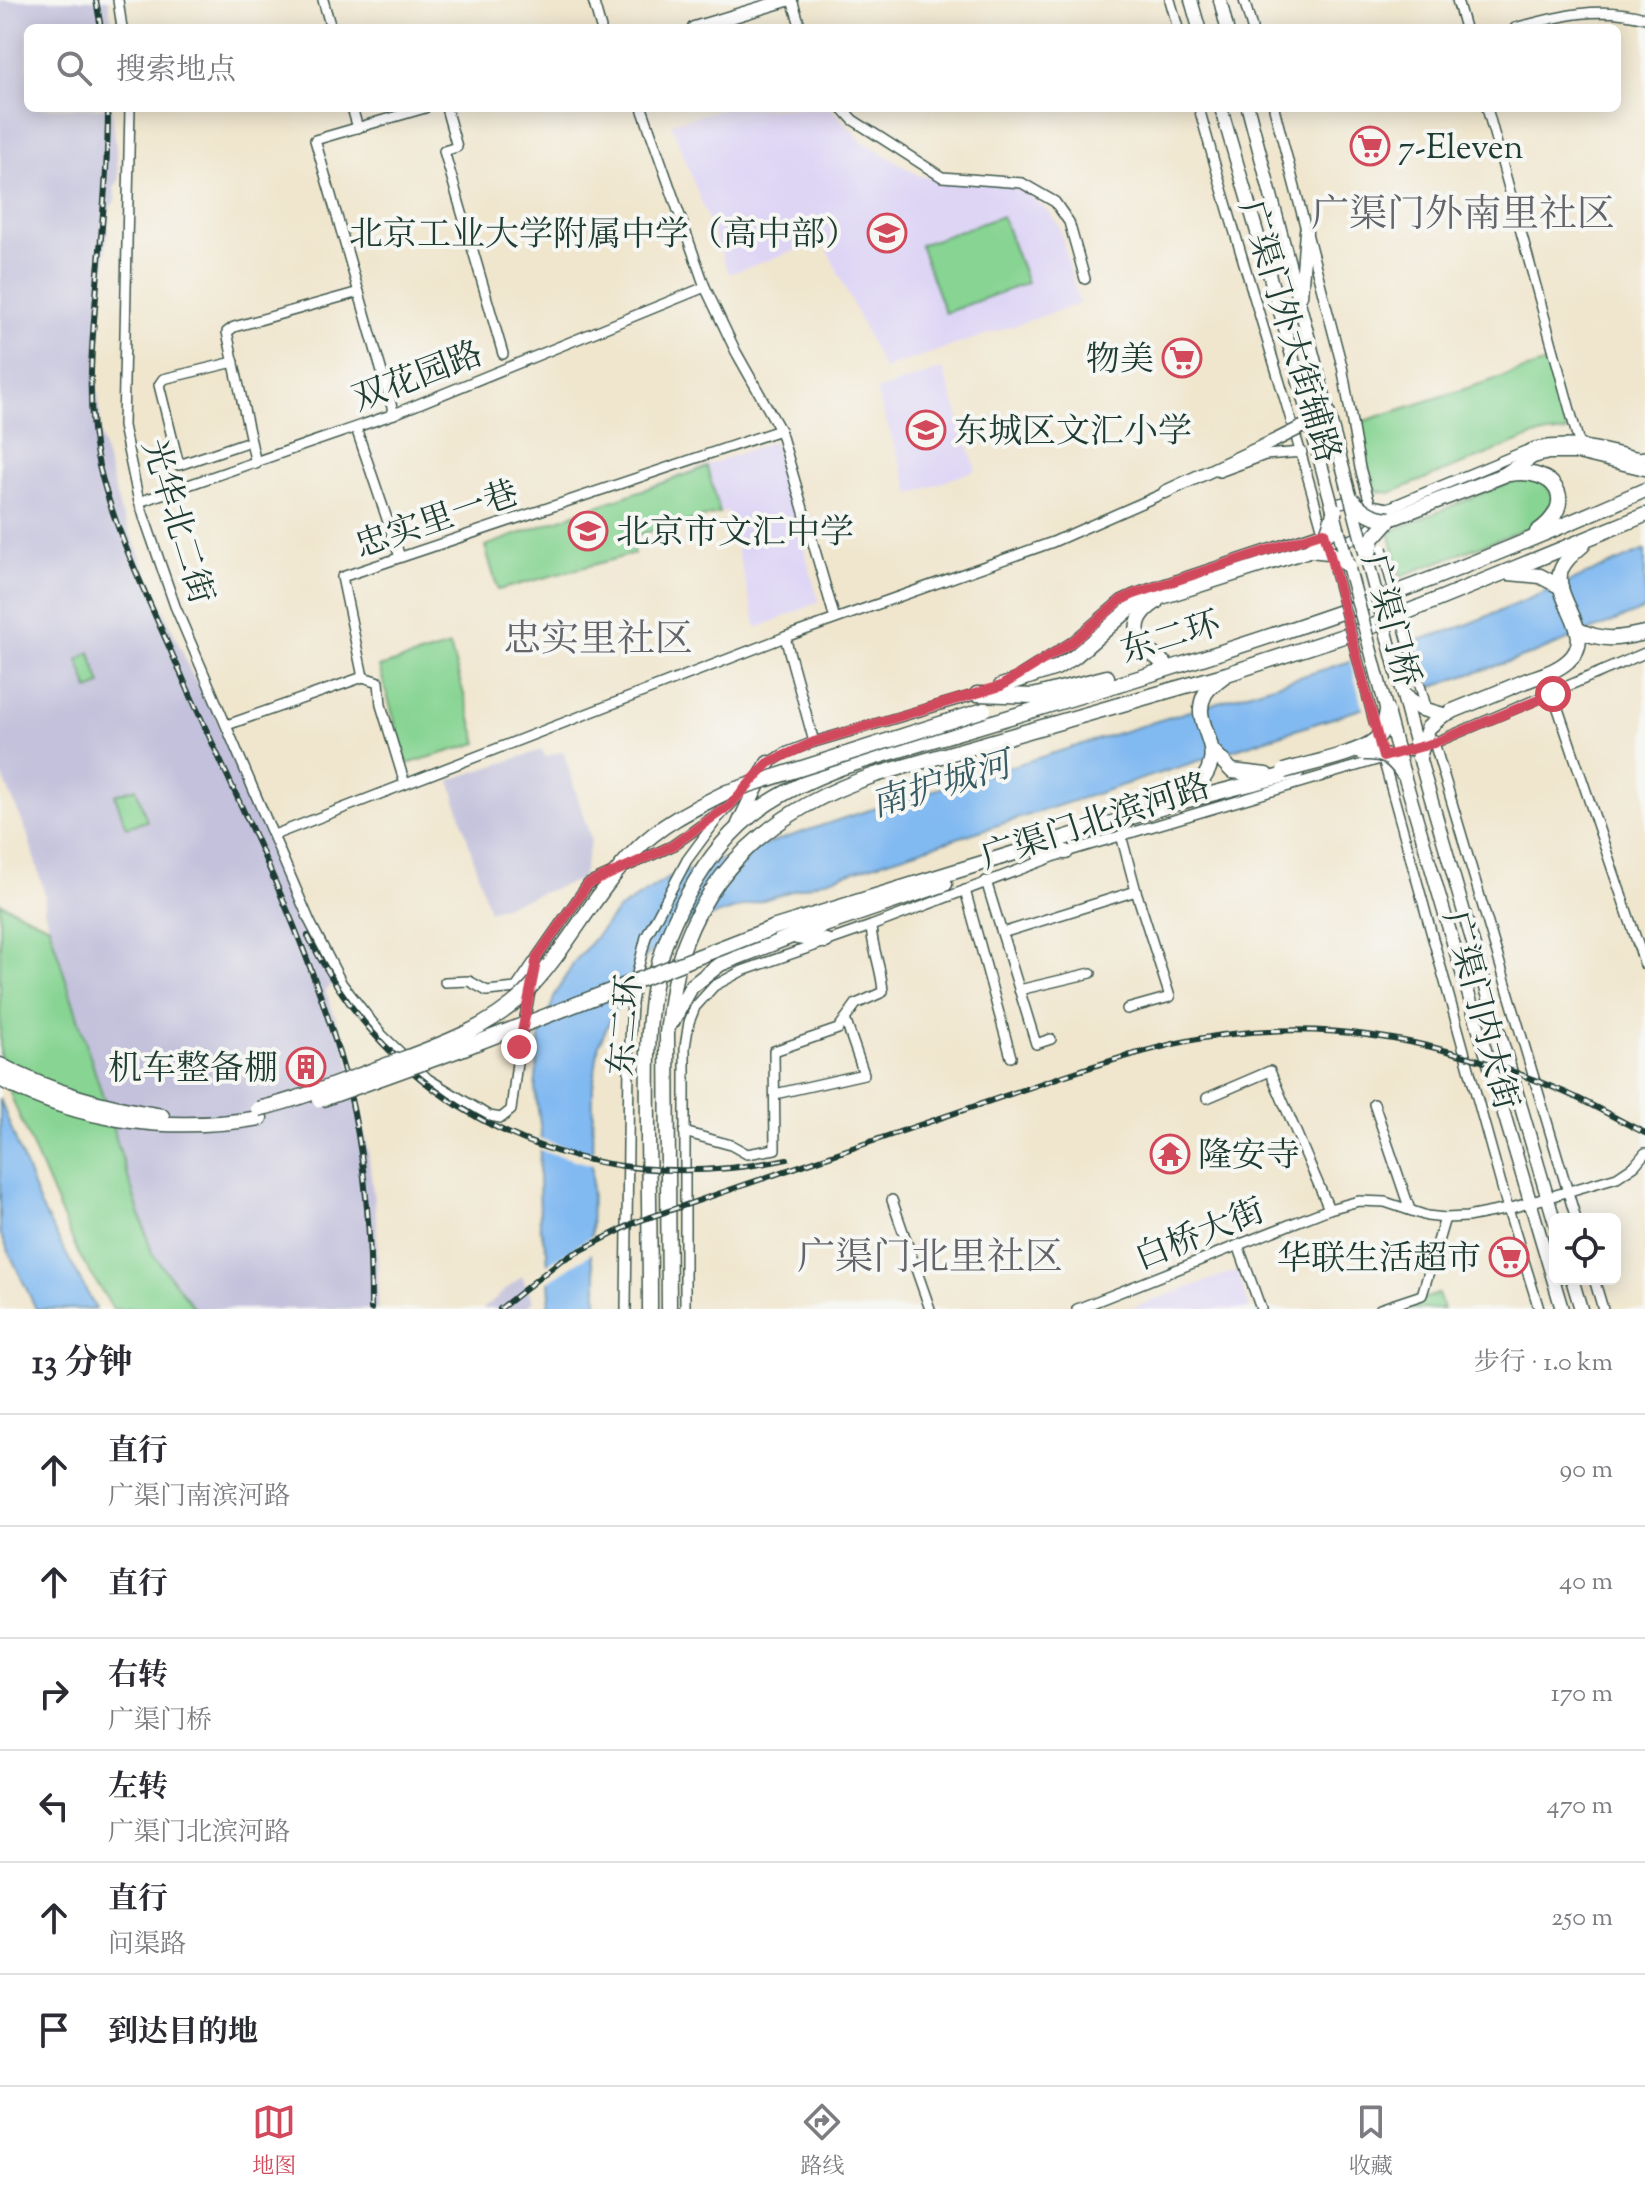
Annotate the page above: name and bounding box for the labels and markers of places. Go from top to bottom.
supermarket icon: 7-Eleven [1349,125,1391,167]
place label: 7-Eleven [1398,125,1524,174]
place label: 北京工业大学附属中学（高中部） [349,212,859,261]
school or university icon: 北京工业大学附属中学（高中部） [866,212,908,254]
place label: 物美 [1086,337,1154,386]
supermarket icon: 物美 [1161,337,1203,379]
school or university icon: 东城区文汇小学 [905,409,947,451]
place label: 东城区文汇小学 [954,409,1192,458]
school or university icon: 北京市文汇中学 [567,510,609,552]
place label: 北京市文汇中学 [616,510,854,559]
place label: 机车整备棚 [108,1046,278,1095]
building icon: 机车整备棚 [285,1046,327,1088]
temple icon: 隆安寺 [1149,1133,1191,1175]
place label: 隆安寺 [1198,1133,1300,1182]
place label: 华联生活超市 [1277,1236,1481,1285]
supermarket icon: 华联生活超市 [1488,1236,1530,1278]

